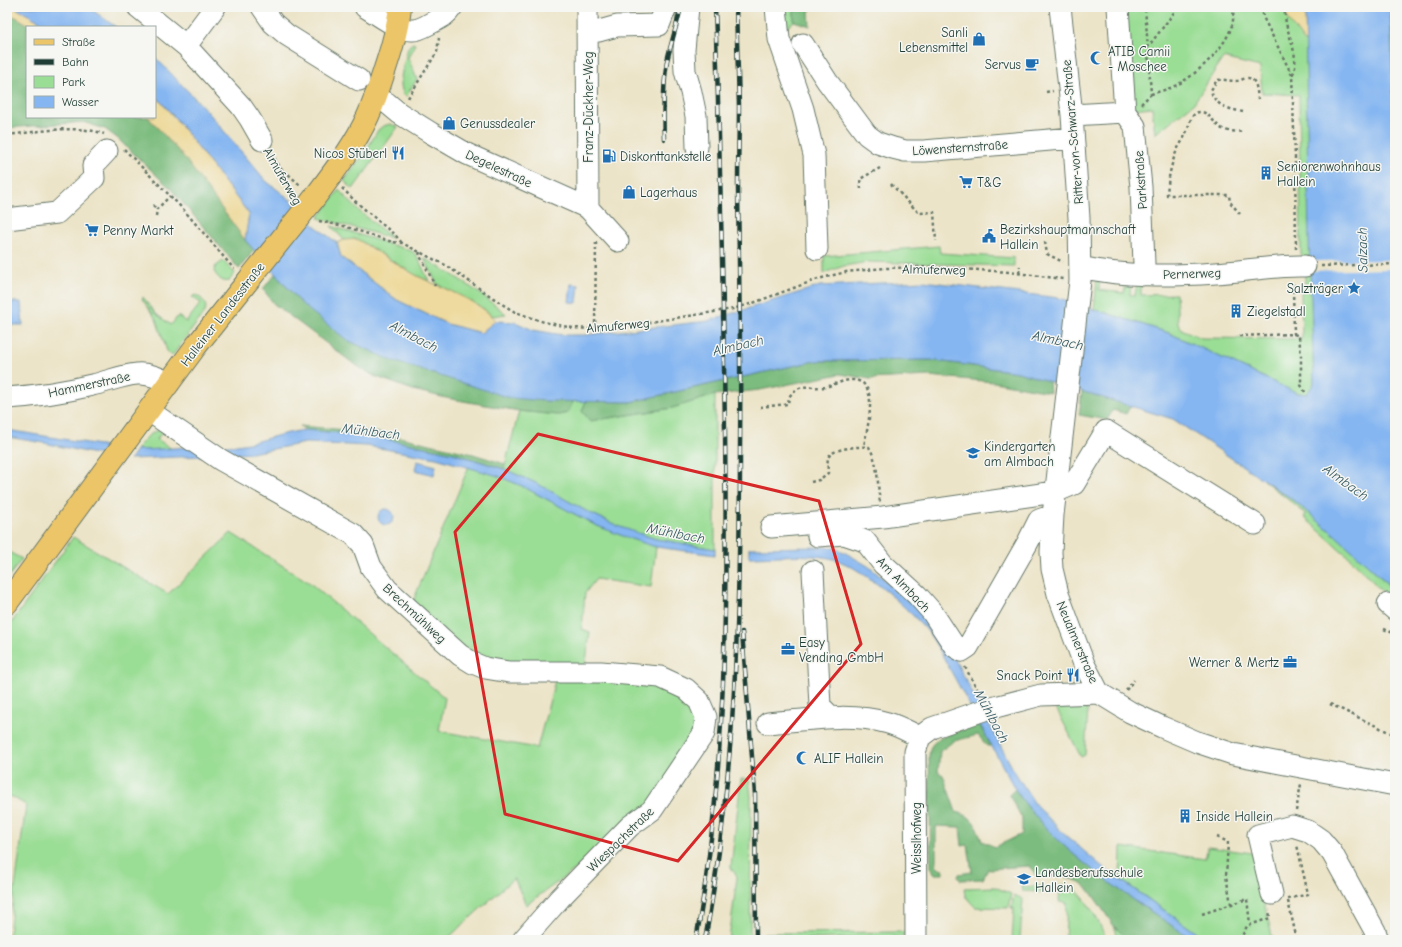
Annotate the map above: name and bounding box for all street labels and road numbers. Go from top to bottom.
street label: Franz-Dückher-Weg [581,51,596,163]
street label: Ritter-von-Schwarz-Straße [1059,59,1086,205]
street label: Löwensternstraße [912,137,1009,158]
street label: Almuferweg [260,145,305,208]
street label: Degelestraße [463,147,535,191]
street label: Parkstraße [1131,150,1150,210]
street label: Halleiner Landesstraße [177,259,268,369]
street label: Almuferweg [902,261,966,278]
street label: Pernerweg [1163,265,1221,282]
street label: Almuferweg [586,315,650,336]
street label: Hammerstraße [47,368,132,400]
street label: Am Almbach [874,554,934,615]
street label: Brechmühlweg [380,580,449,646]
street label: Neualmerstraße [1053,599,1102,686]
street label: Weisslhofweg [909,802,924,874]
street label: Wiespachstraße [584,803,657,875]

